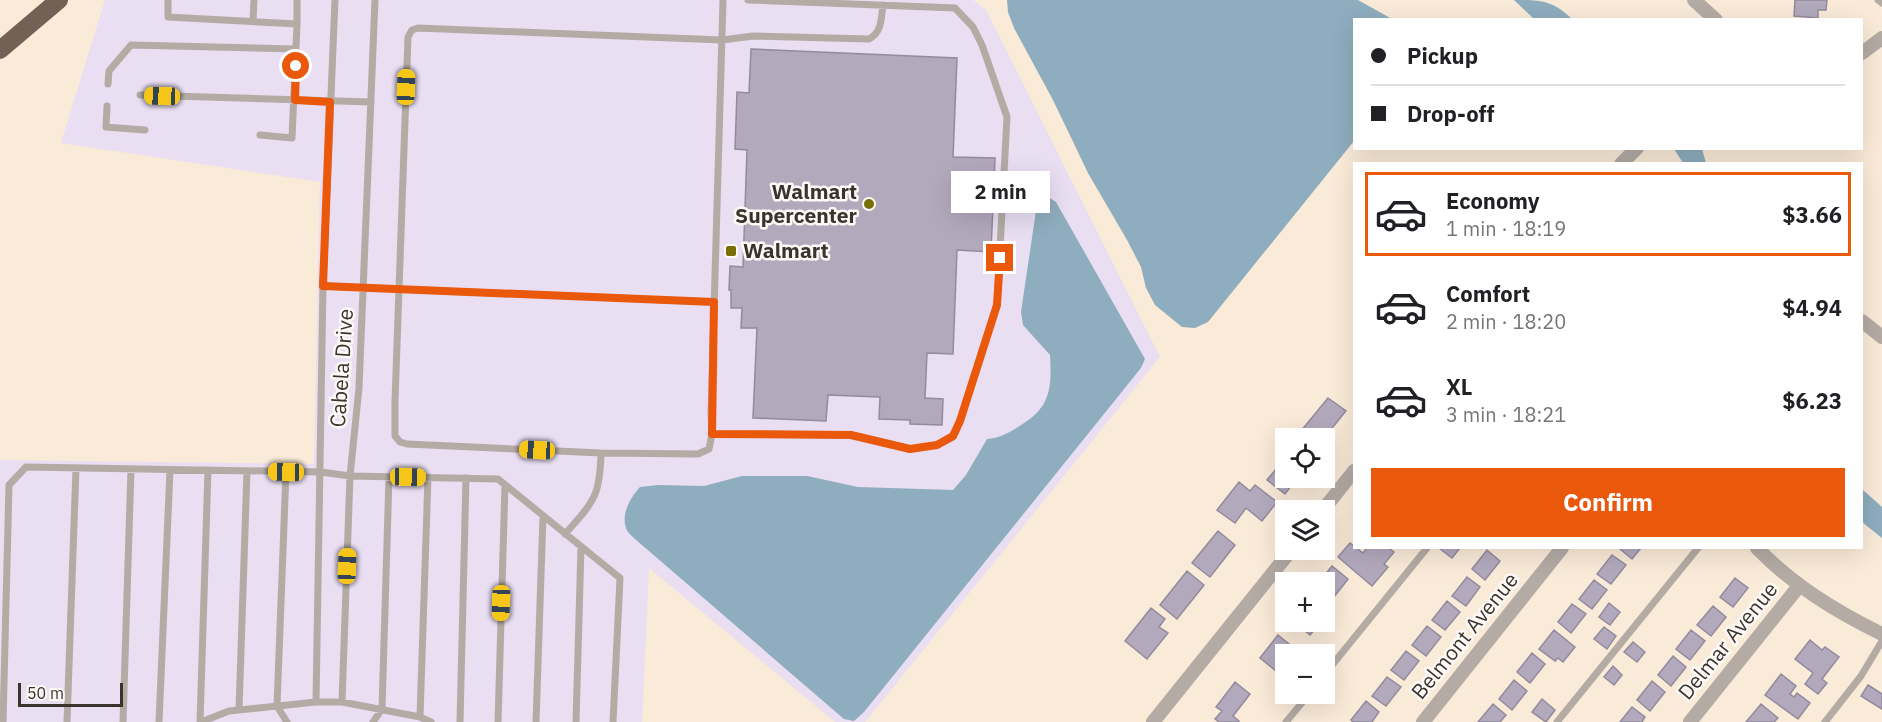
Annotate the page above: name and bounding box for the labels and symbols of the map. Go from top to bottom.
route start [282,52,309,79]
car [396,69,416,105]
car [144,86,180,106]
callout: 2 min [950,171,1050,213]
place label: Walmart Supercenter [735,177,858,229]
marker: Walmart Supercenter [862,197,876,211]
place label: Walmart [743,236,828,264]
marker: Walmart [724,244,738,258]
route end [986,244,1013,271]
street label: Cabela Drive [323,308,359,428]
car [519,440,555,460]
car [268,463,304,481]
car [390,468,426,486]
car [337,548,357,584]
street label: Belmont Avenue [1404,566,1524,705]
street label: Delmar Avenue [1671,576,1783,705]
car [491,585,511,621]
scale bar [18,680,123,708]

